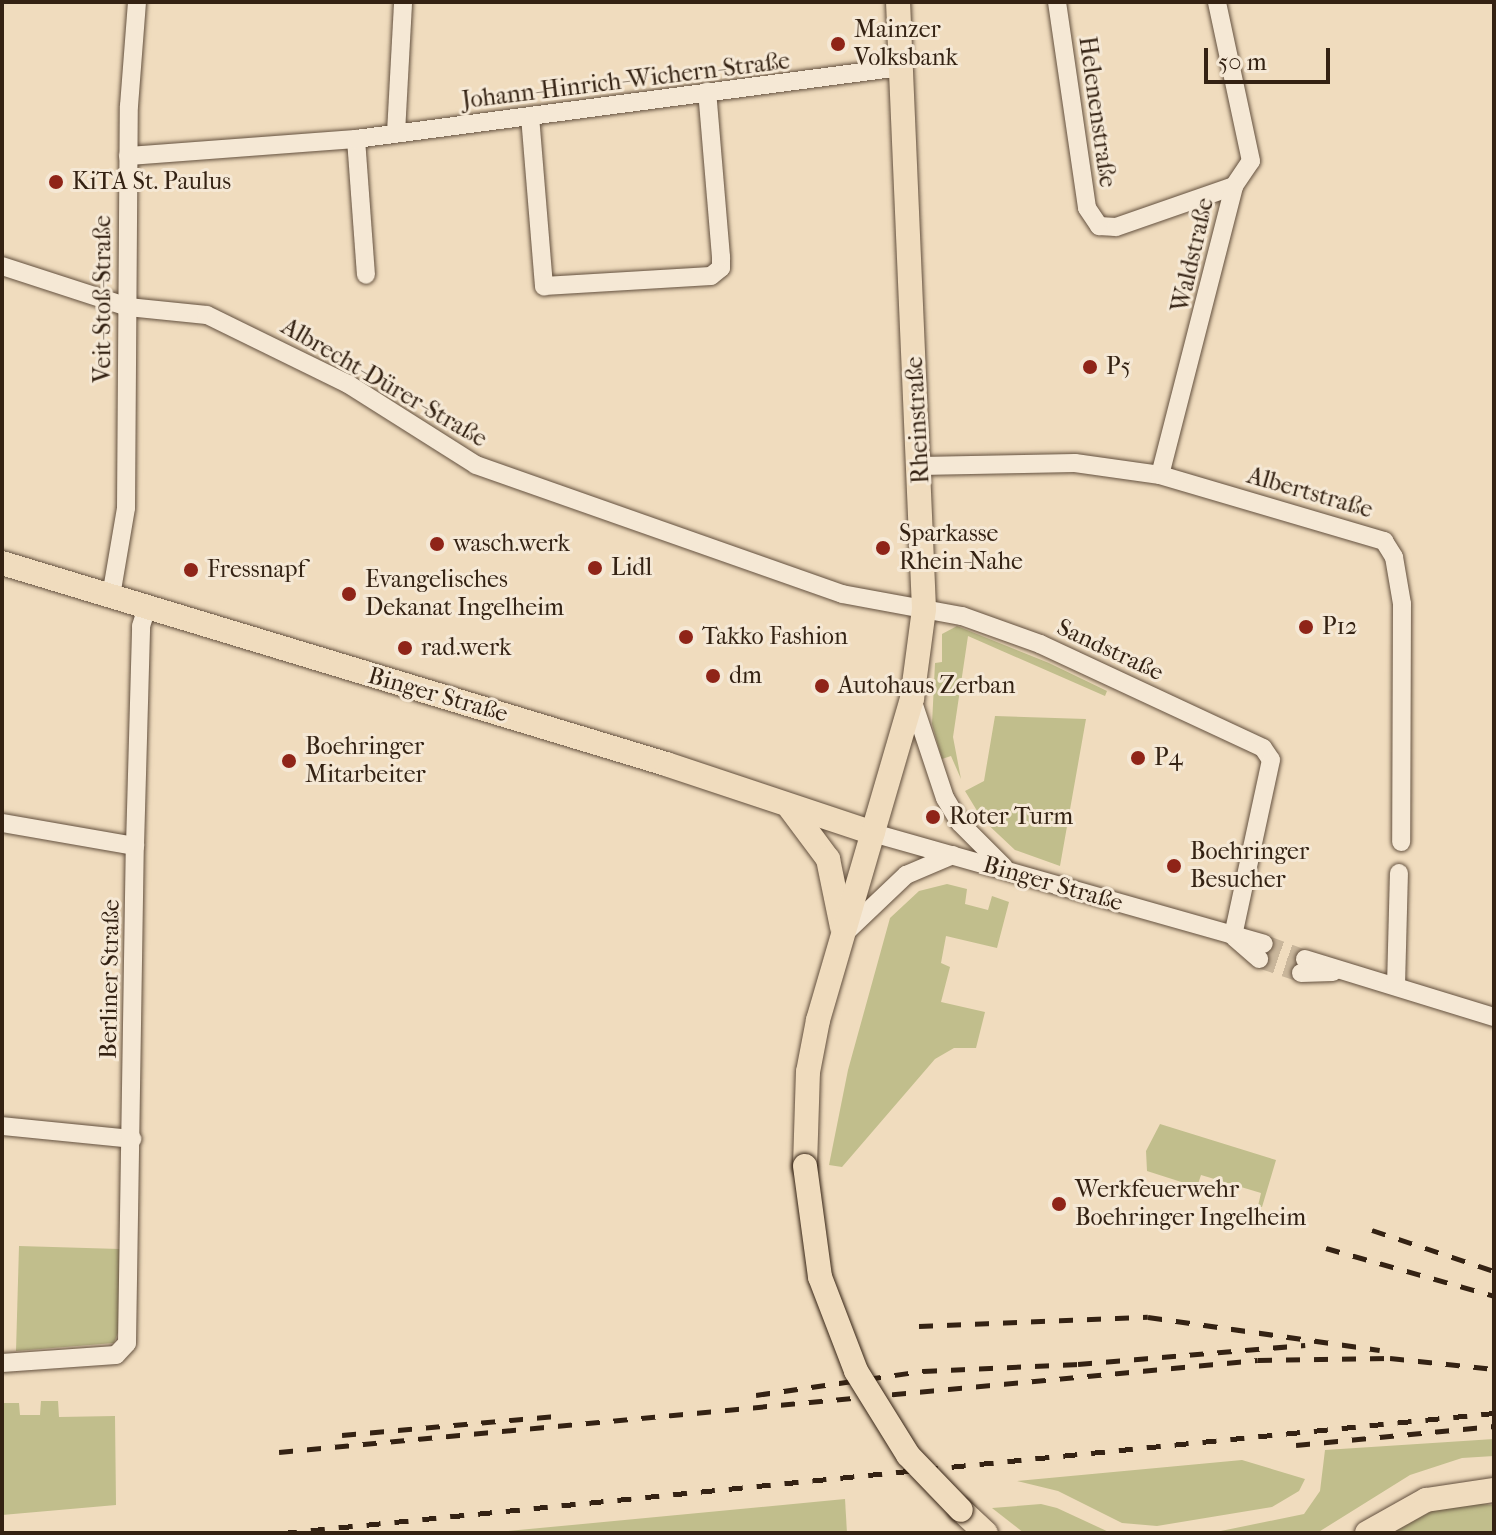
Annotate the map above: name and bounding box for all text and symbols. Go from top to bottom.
place label: Mainzer Volksbank [854,16,958,72]
scale bar [1208,32,1334,82]
marker: Mainzer Volksbank [829,35,847,53]
street label: Helenenstraße [1072,35,1122,189]
street label: Johann-Hinrich-Wichern-Straße [460,47,792,115]
text: 50 m [1218,48,1267,76]
place label: KiTA St. Paulus [72,168,231,196]
marker: KiTA St. Paulus [47,173,65,191]
street label: Waldstraße [1166,195,1220,315]
street label: Veit-Stoß-Straße [89,215,117,383]
street label: Albrecht-Dürer-Straße [276,312,492,454]
place label: P5 [1106,353,1131,381]
street label: Rheinstraße [900,356,936,484]
marker: P5 [1081,358,1099,376]
street label: Albertstraße [1244,461,1376,525]
place label: Sparkasse Rhein-Nahe [899,520,1023,576]
place label: wasch.werk [453,530,570,558]
marker: wasch.werk [428,535,446,553]
marker: Sparkasse Rhein-Nahe [874,539,892,557]
place label: Lidl [611,554,652,582]
place label: Fressnapf [207,556,305,584]
marker: Lidl [586,559,604,577]
marker: Fressnapf [182,561,200,579]
place label: Evangelisches Dekanat Ingelheim [365,566,564,622]
marker: Evangelisches Dekanat Ingelheim [340,585,358,603]
street label: Sandstraße [1052,613,1168,687]
place label: P12 [1322,613,1357,641]
marker: P12 [1297,618,1315,636]
place label: Takko Fashion [702,623,848,651]
marker: Takko Fashion [677,628,695,646]
place label: rad.werk [421,634,511,662]
marker: rad.werk [396,639,414,657]
street label: Binger Straße [365,661,511,729]
place label: dm [729,662,762,690]
marker: dm [704,667,722,685]
place label: Autohaus Zerban [838,672,1015,700]
marker: Autohaus Zerban [813,677,831,695]
place label: Boehringer Mitarbeiter [305,733,426,789]
place label: P4 [1154,744,1183,772]
marker: P4 [1129,749,1147,767]
marker: Boehringer Mitarbeiter [280,752,298,770]
place label: Roter Turm [949,803,1073,831]
marker: Roter Turm [924,808,942,826]
place label: Boehringer Besucher [1190,838,1309,894]
street label: Binger Straße [980,850,1126,918]
marker: Boehringer Besucher [1165,857,1183,875]
street label: Berliner Straße [94,899,126,1059]
place label: Werkfeuerwehr Boehringer Ingelheim [1075,1176,1306,1232]
marker: Werkfeuerwehr Boehringer Ingelheim [1050,1195,1068,1213]

